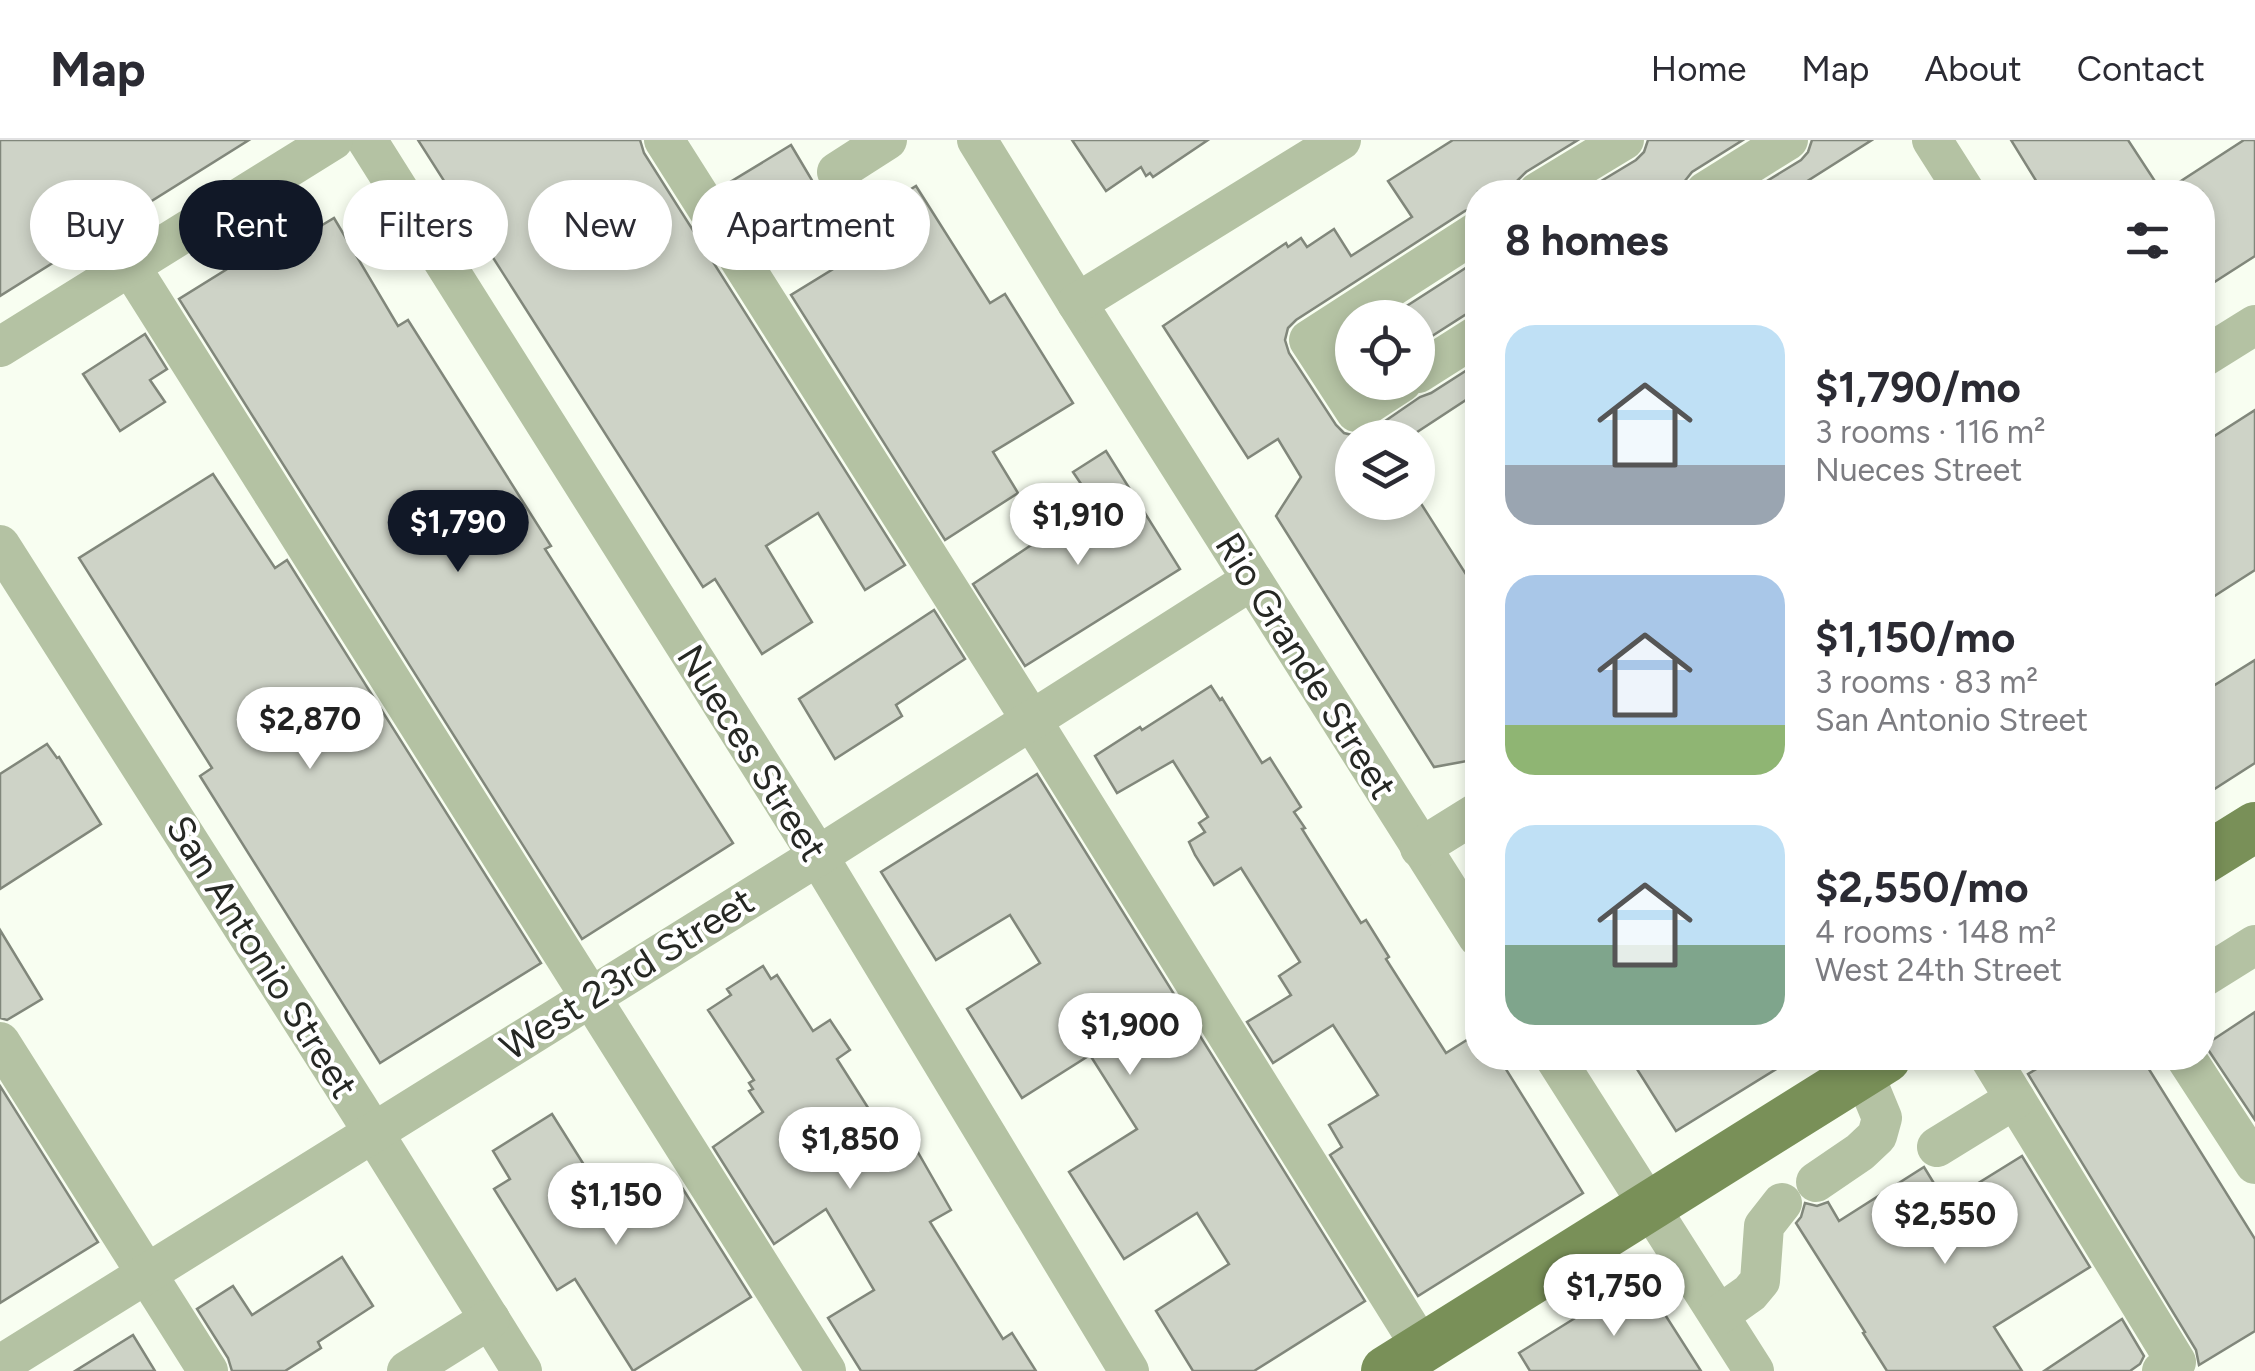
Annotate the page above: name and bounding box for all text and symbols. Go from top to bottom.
text: Map [50,40,146,98]
text: Home [1651,48,1746,90]
text: Map [1801,48,1870,90]
text: About [1925,48,2022,90]
text: Contact [2077,48,2205,90]
chip: Buy [30,180,159,270]
chip: Rent [179,180,323,270]
chip: Filters [343,180,508,270]
chip: New [528,180,672,270]
chip: Apartment [692,180,930,270]
icon: filters [2120,213,2175,268]
text: 8 homes [1505,215,1669,266]
map controls [1335,300,1435,520]
button: locate [1335,300,1435,400]
text: $1,790/mo [1815,362,2021,413]
icon: home [1585,365,1705,485]
text: 3 rooms · 116 m² [1815,413,2046,451]
button: layers [1335,420,1435,520]
text: Nueces Street [1815,451,2022,489]
pin: $1,910 [997,483,1159,568]
pin: $1,790 [377,490,539,575]
text: $1,910 [1032,496,1124,534]
text: $1,790 [410,503,506,541]
street label: Rio Grande Street [1206,524,1406,808]
text: $1,150/mo [1815,612,2015,663]
icon: home [1585,615,1705,735]
street label: Nueces Street [667,636,837,870]
text: 3 rooms · 83 m² [1815,663,2038,701]
pin: $2,870 [229,687,391,772]
text: $2,870 [259,700,361,738]
text: San Antonio Street [1815,701,2088,739]
street label: San Antonio Street [157,807,367,1107]
text: $2,550/mo [1815,862,2029,913]
icon: home [1585,865,1705,985]
street label: West 23rd Street [492,878,762,1070]
text: 4 rooms · 148 m² [1815,913,2056,951]
text: West 24th Street [1815,951,2062,989]
pin: $1,900 [1049,993,1211,1078]
text: $1,900 [1080,1006,1180,1044]
pin: $1,850 [769,1107,931,1192]
text: $1,850 [801,1120,899,1158]
pin: $1,150 [535,1163,697,1248]
text: $1,150 [570,1176,662,1214]
pin: $2,550 [1864,1182,2026,1267]
text: $2,550 [1894,1195,1996,1233]
pin: $1,750 [1533,1254,1695,1339]
text: $1,750 [1566,1267,1662,1305]

